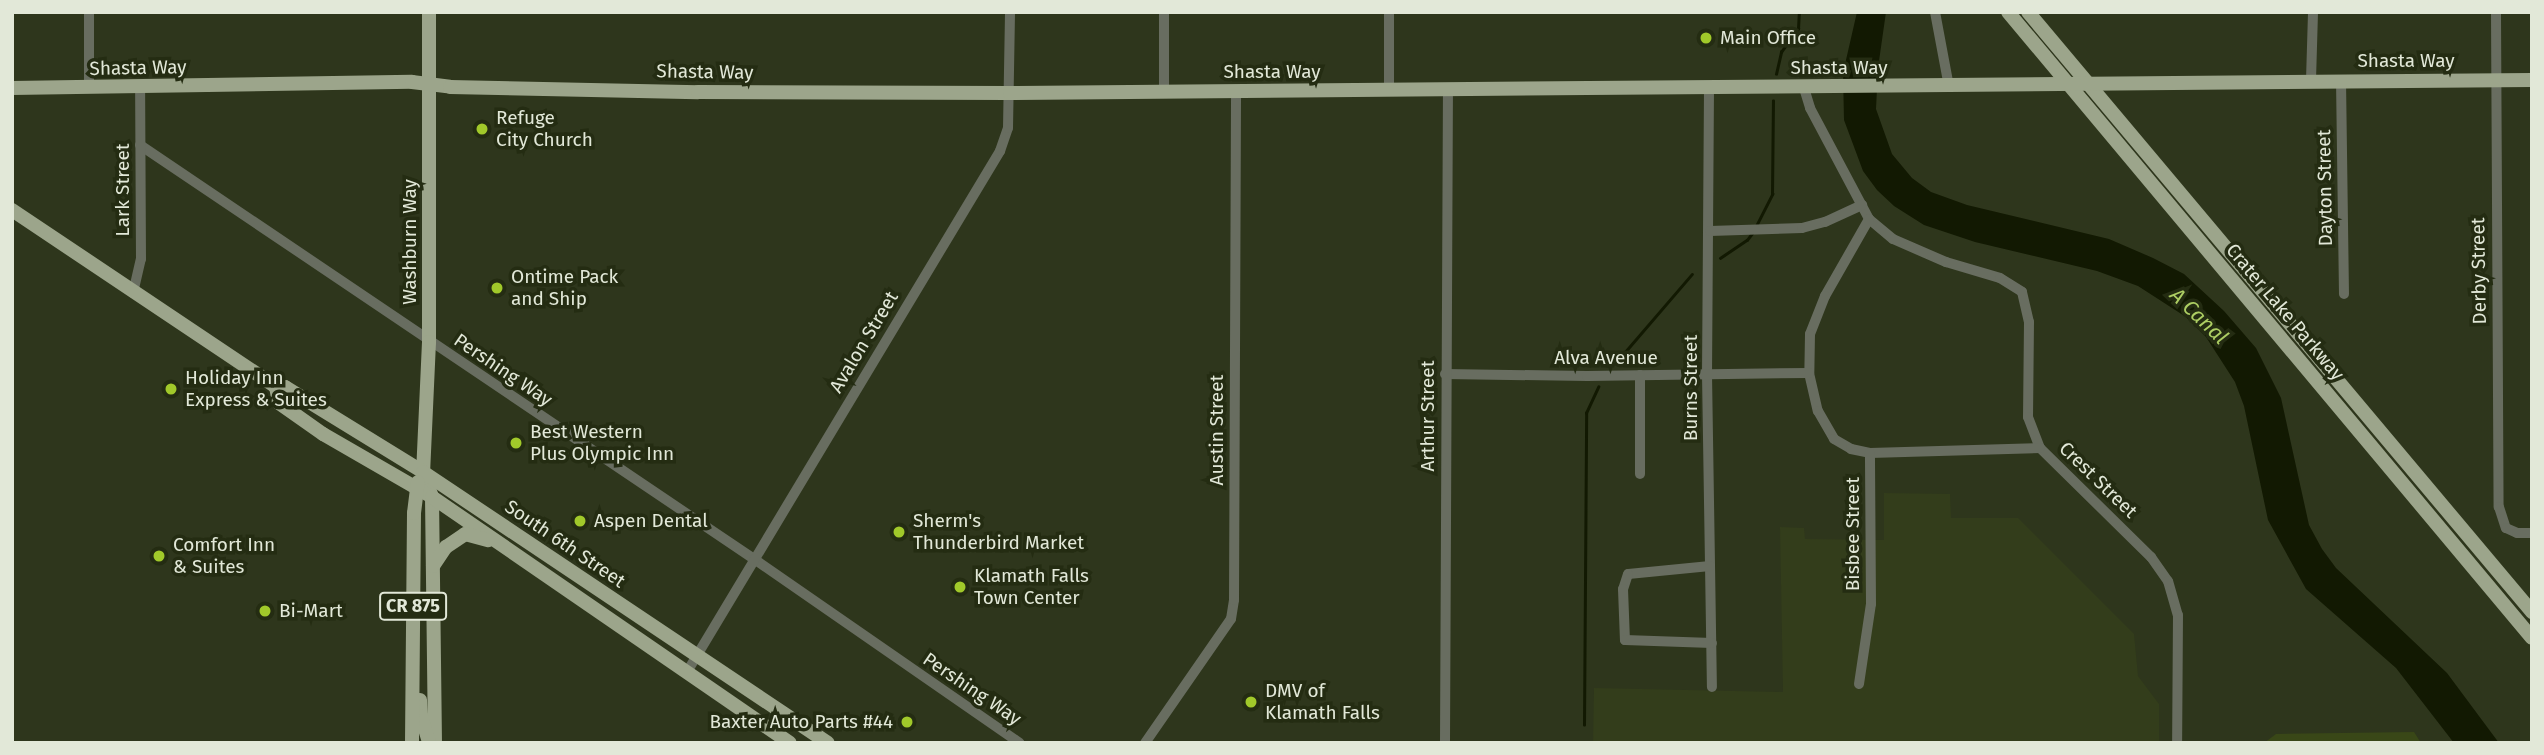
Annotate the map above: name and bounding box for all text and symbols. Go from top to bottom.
place label: Main Office [1720,27,1816,49]
marker: Main Office [1698,30,1714,46]
street label: Shasta Way [2357,50,2455,72]
street label: Shasta Way [89,56,187,80]
street label: Shasta Way [1790,57,1888,79]
street label: Shasta Way [656,60,754,84]
street label: Shasta Way [1223,61,1321,83]
place label: Refuge City Church [496,107,593,151]
marker: Refuge City Church [474,121,490,137]
street label: Dayton Street [2313,129,2337,247]
street label: Lark Street [112,143,134,237]
street label: Washburn Way [399,179,421,305]
street label: Derby Street [2467,217,2491,325]
street label: Crater Lake Parkway [2221,239,2349,385]
place label: Ontime Pack and Ship [511,266,618,310]
marker: Ontime Pack and Ship [489,280,505,296]
water label: A Canal [2165,282,2233,350]
street label: Avalon Street [825,287,903,397]
street label: Pershing Way [449,329,557,411]
street label: Burns Street [1680,335,1702,441]
street label: Alva Avenue [1554,347,1658,369]
street label: Arthur Street [1417,360,1439,472]
place label: Holiday Inn Express & Suites [185,367,327,411]
street label: Austin Street [1206,375,1228,485]
marker: Holiday Inn Express & Suites [163,381,179,397]
place label: Best Western Plus Olympic Inn [530,421,674,465]
marker: Best Western Plus Olympic Inn [508,435,524,451]
street label: Crest Street [2054,437,2142,523]
street label: Bisbee Street [1842,477,1864,591]
street label: South 6th Street [500,495,630,593]
place label: Aspen Dental [594,510,708,532]
place label: Sherm's Thunderbird Market [913,510,1084,554]
marker: Aspen Dental [572,513,588,529]
marker: Sherm's Thunderbird Market [891,524,907,540]
place label: Comfort Inn & Suites [173,534,275,578]
marker: Comfort Inn & Suites [151,548,167,564]
place label: Klamath Falls Town Center [974,565,1089,609]
marker: Klamath Falls Town Center [952,579,968,595]
road number: CR 875 [378,592,448,620]
place label: Bi-Mart [279,600,343,622]
marker: Bi-Mart [257,603,273,619]
street label: Pershing Way [918,648,1026,730]
place label: DMV of Klamath Falls [1265,680,1380,724]
marker: DMV of Klamath Falls [1243,694,1259,710]
place label: Baxter Auto Parts #44 [709,711,893,733]
marker: Baxter Auto Parts #44 [899,714,915,730]

